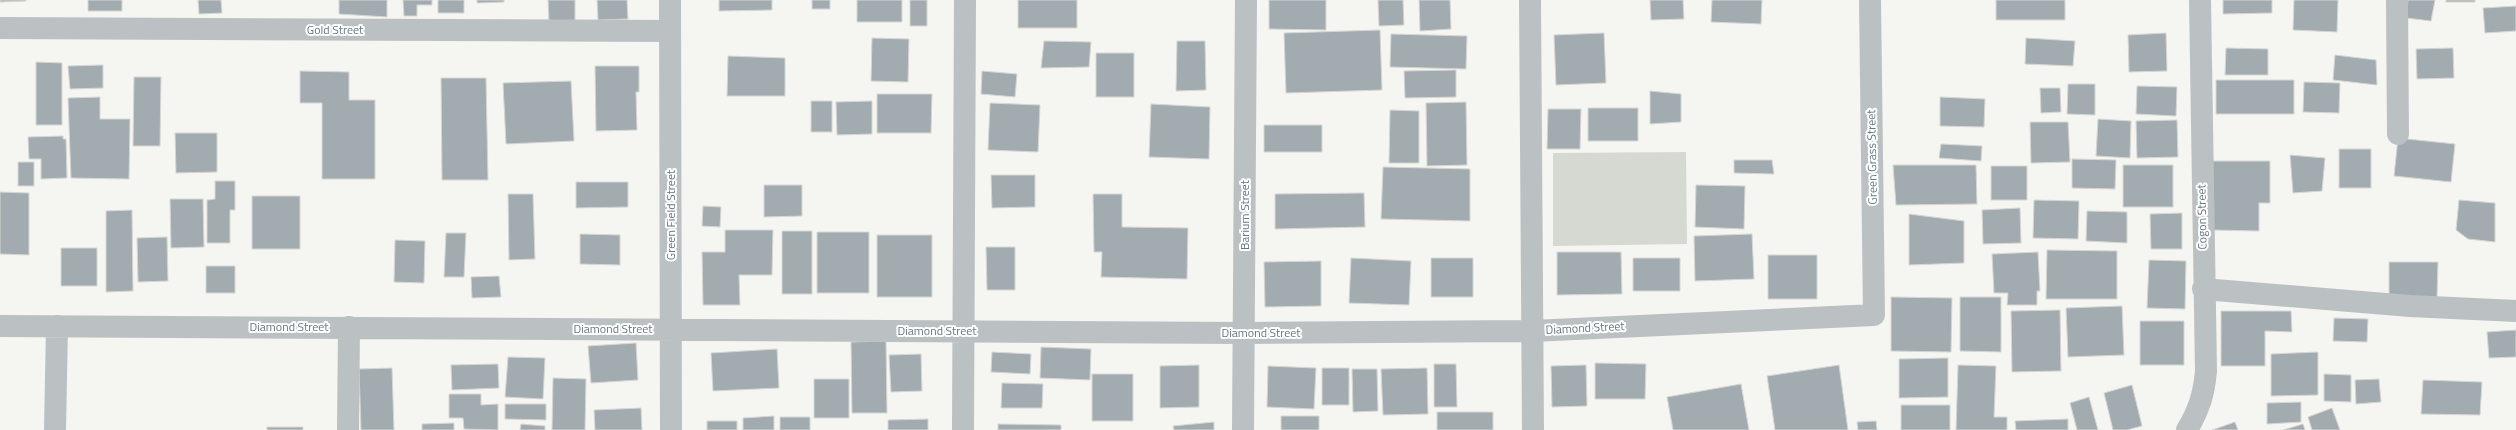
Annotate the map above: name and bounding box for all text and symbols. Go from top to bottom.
street label: Gold Street [307,20,364,39]
street label: Green Grass Street [1861,109,1882,205]
street label: Green Field Street [661,169,680,260]
street label: Barium Street [1235,179,1254,250]
street label: Cogon Street [2191,183,2212,250]
street label: Diamond Street [1545,316,1626,339]
street label: Diamond Street [249,317,329,336]
street label: Diamond Street [573,319,653,338]
street label: Diamond Street [897,321,977,340]
street label: Diamond Street [1221,323,1301,342]

